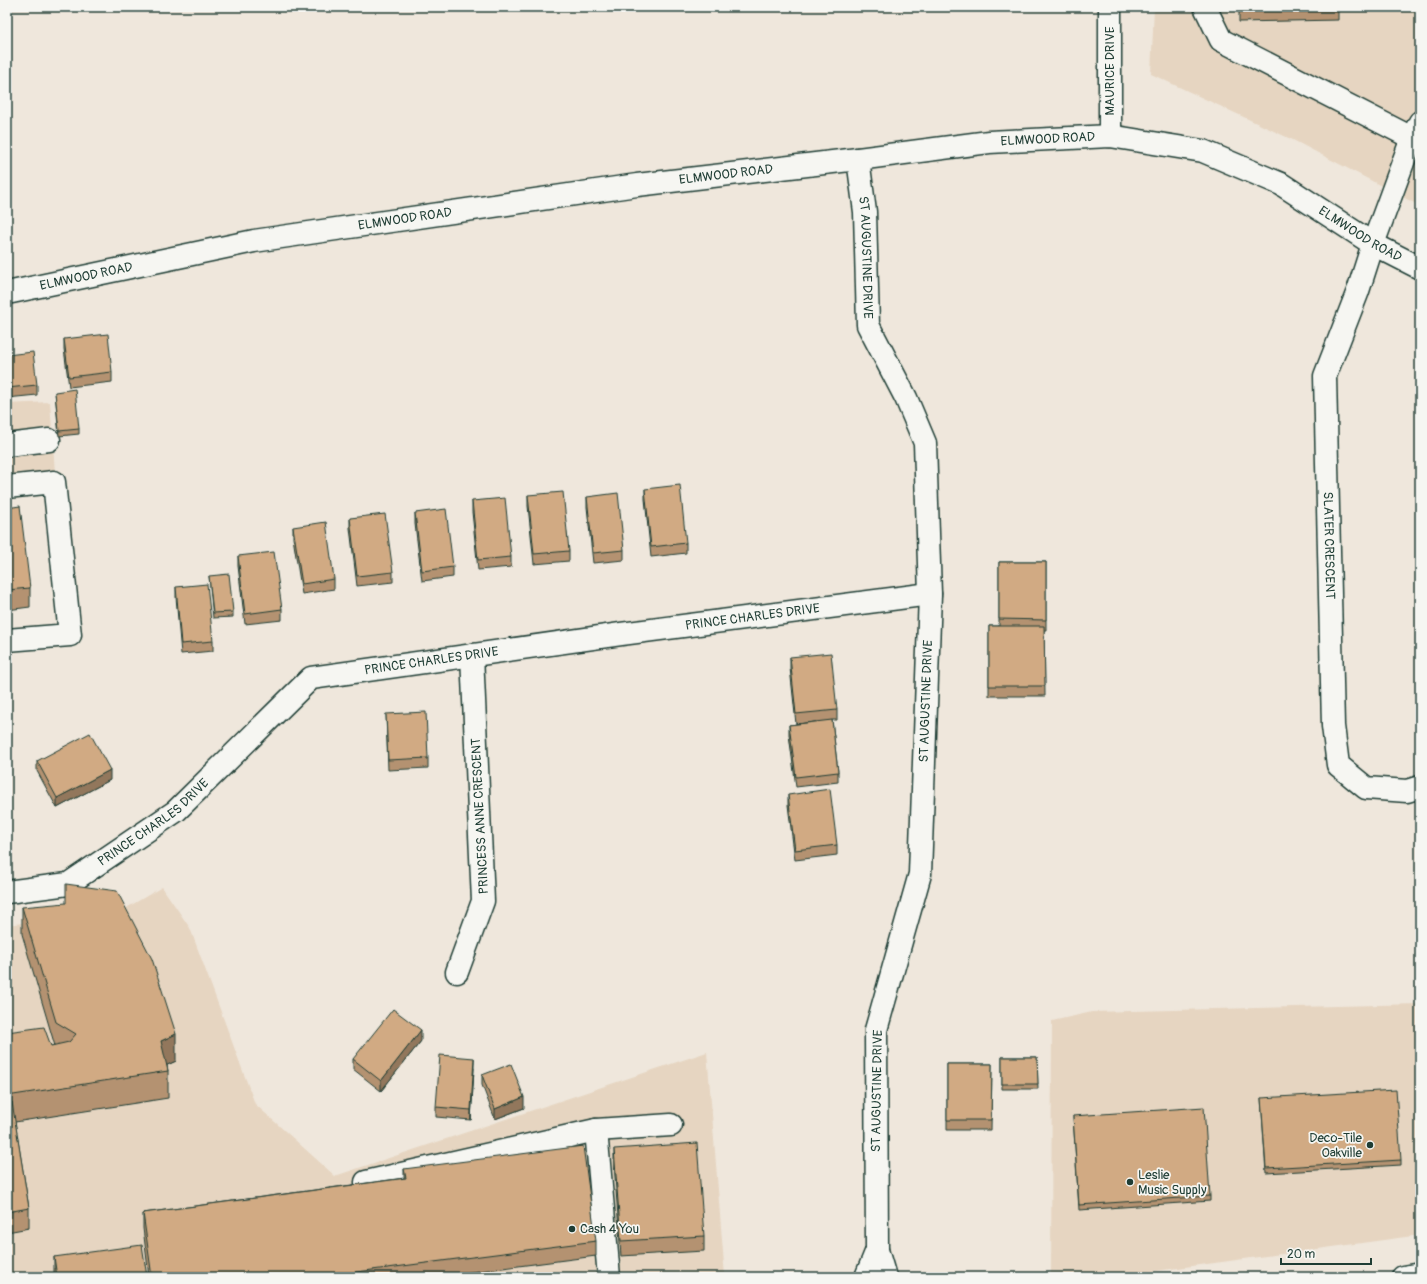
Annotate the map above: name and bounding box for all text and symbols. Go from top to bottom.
street label: MAURICE DRIVE [1102,26,1118,116]
street label: ELMWOOD ROAD [1000,129,1095,149]
street label: ELMWOOD ROAD [678,161,774,188]
street label: ST AUGUSTINE DRIVE [855,195,876,319]
street label: ELMWOOD ROAD [1316,203,1404,265]
street label: ELMWOOD ROAD [357,204,453,234]
street label: ELMWOOD ROAD [38,259,134,294]
street label: SLATER CRESCENT [1320,492,1338,600]
street label: PRINCE CHARLES DRIVE [684,600,821,634]
street label: ST AUGUSTINE DRIVE [916,639,936,763]
street label: PRINCE CHARLES DRIVE [363,643,500,678]
street label: PRINCESS ANNE CRESCENT [468,737,492,895]
street label: PRINCE CHARLES DRIVE [95,775,212,870]
street label: ST AUGUSTINE DRIVE [868,1029,886,1152]
place label: Deco-Tile Oakville [1309,1130,1363,1161]
marker: Deco-Tile Oakville [1365,1140,1375,1150]
place label: Leslie Music Supply [1138,1167,1207,1198]
marker: Leslie Music Supply [1125,1177,1135,1187]
place label: Cash 4 You [580,1221,639,1237]
marker: Cash 4 You [567,1224,577,1234]
scale bar [1281,1240,1371,1266]
text: 20 m [1287,1247,1316,1262]

